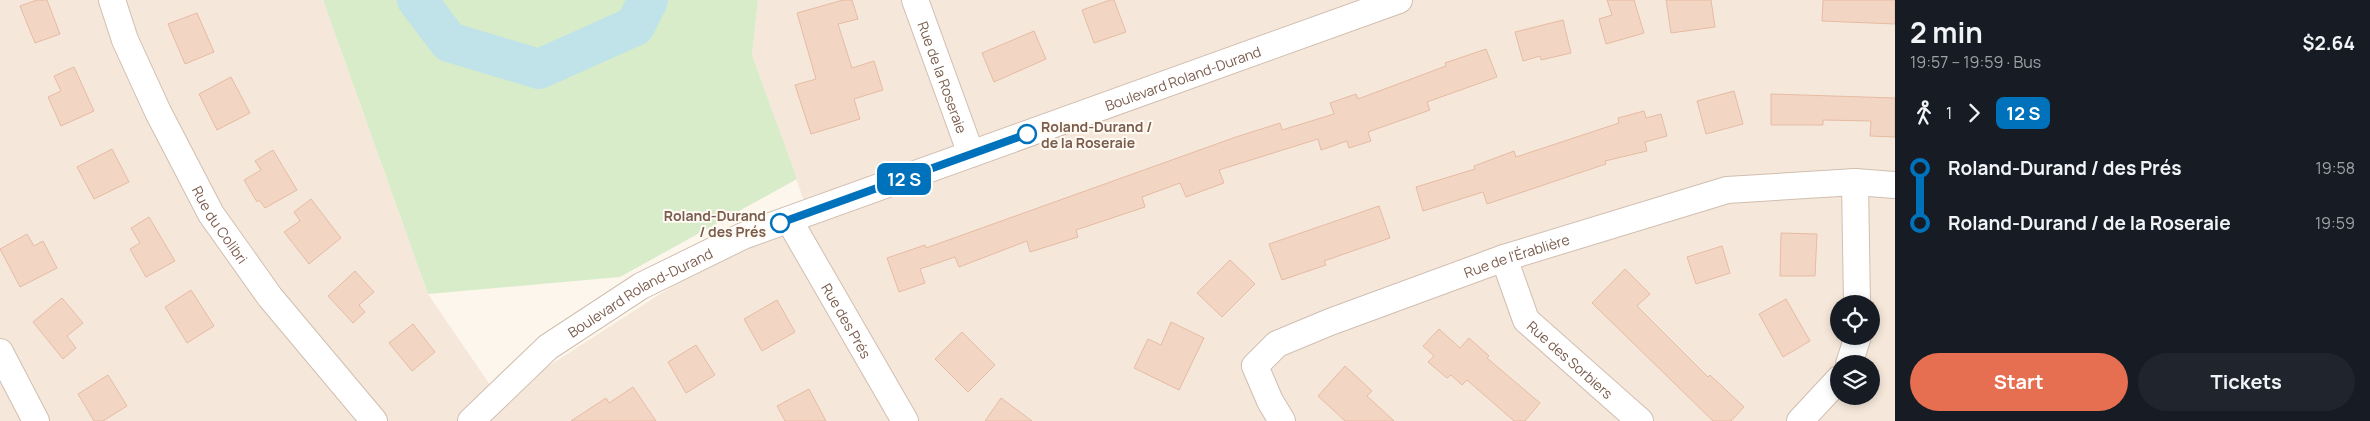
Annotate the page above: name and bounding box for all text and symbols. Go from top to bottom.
text: 2 min [1910,13,1983,51]
street label: Rue de la Roseraie [914,18,972,136]
text: $2.64 [2303,30,2355,56]
street label: Boulevard Roland-Durand [1102,41,1263,115]
text: 19:57 – 19:59 · Bus [1910,51,2041,73]
icon: walk [1910,99,1938,127]
icon: forward [1960,99,1988,127]
text: 12 S [2006,101,2040,125]
text: 1 [1946,102,1952,124]
place label: Roland-Durand / de la Roseraie [1041,117,1152,152]
marker: Roland-Durand / de la Roseraie [1017,124,1037,144]
text: Roland-Durand / des Prés [1948,155,2181,181]
text: 19:58 [2316,157,2355,179]
line badge: 12 S [869,163,939,195]
text: 12 S [887,167,921,191]
street label: Rue du Colibri [188,182,253,267]
place label: Roland-Durand / des Prés [664,206,766,241]
text: Roland-Durand / de la Roseraie [1948,210,2231,236]
text: 19:59 [2315,212,2355,234]
marker: Roland-Durand / des Prés [770,213,790,233]
street label: Rue de l'Érablière [1461,229,1572,282]
street label: Boulevard Roland-Durand [564,243,715,341]
street label: Rue des Prés [818,279,876,362]
map controls [1830,295,1880,405]
button: locate [1830,295,1880,345]
street label: Rue des Sorbiers [1523,316,1617,402]
button: Start [1910,353,2128,411]
button: Tickets [2138,353,2355,411]
button: layers [1830,355,1880,405]

